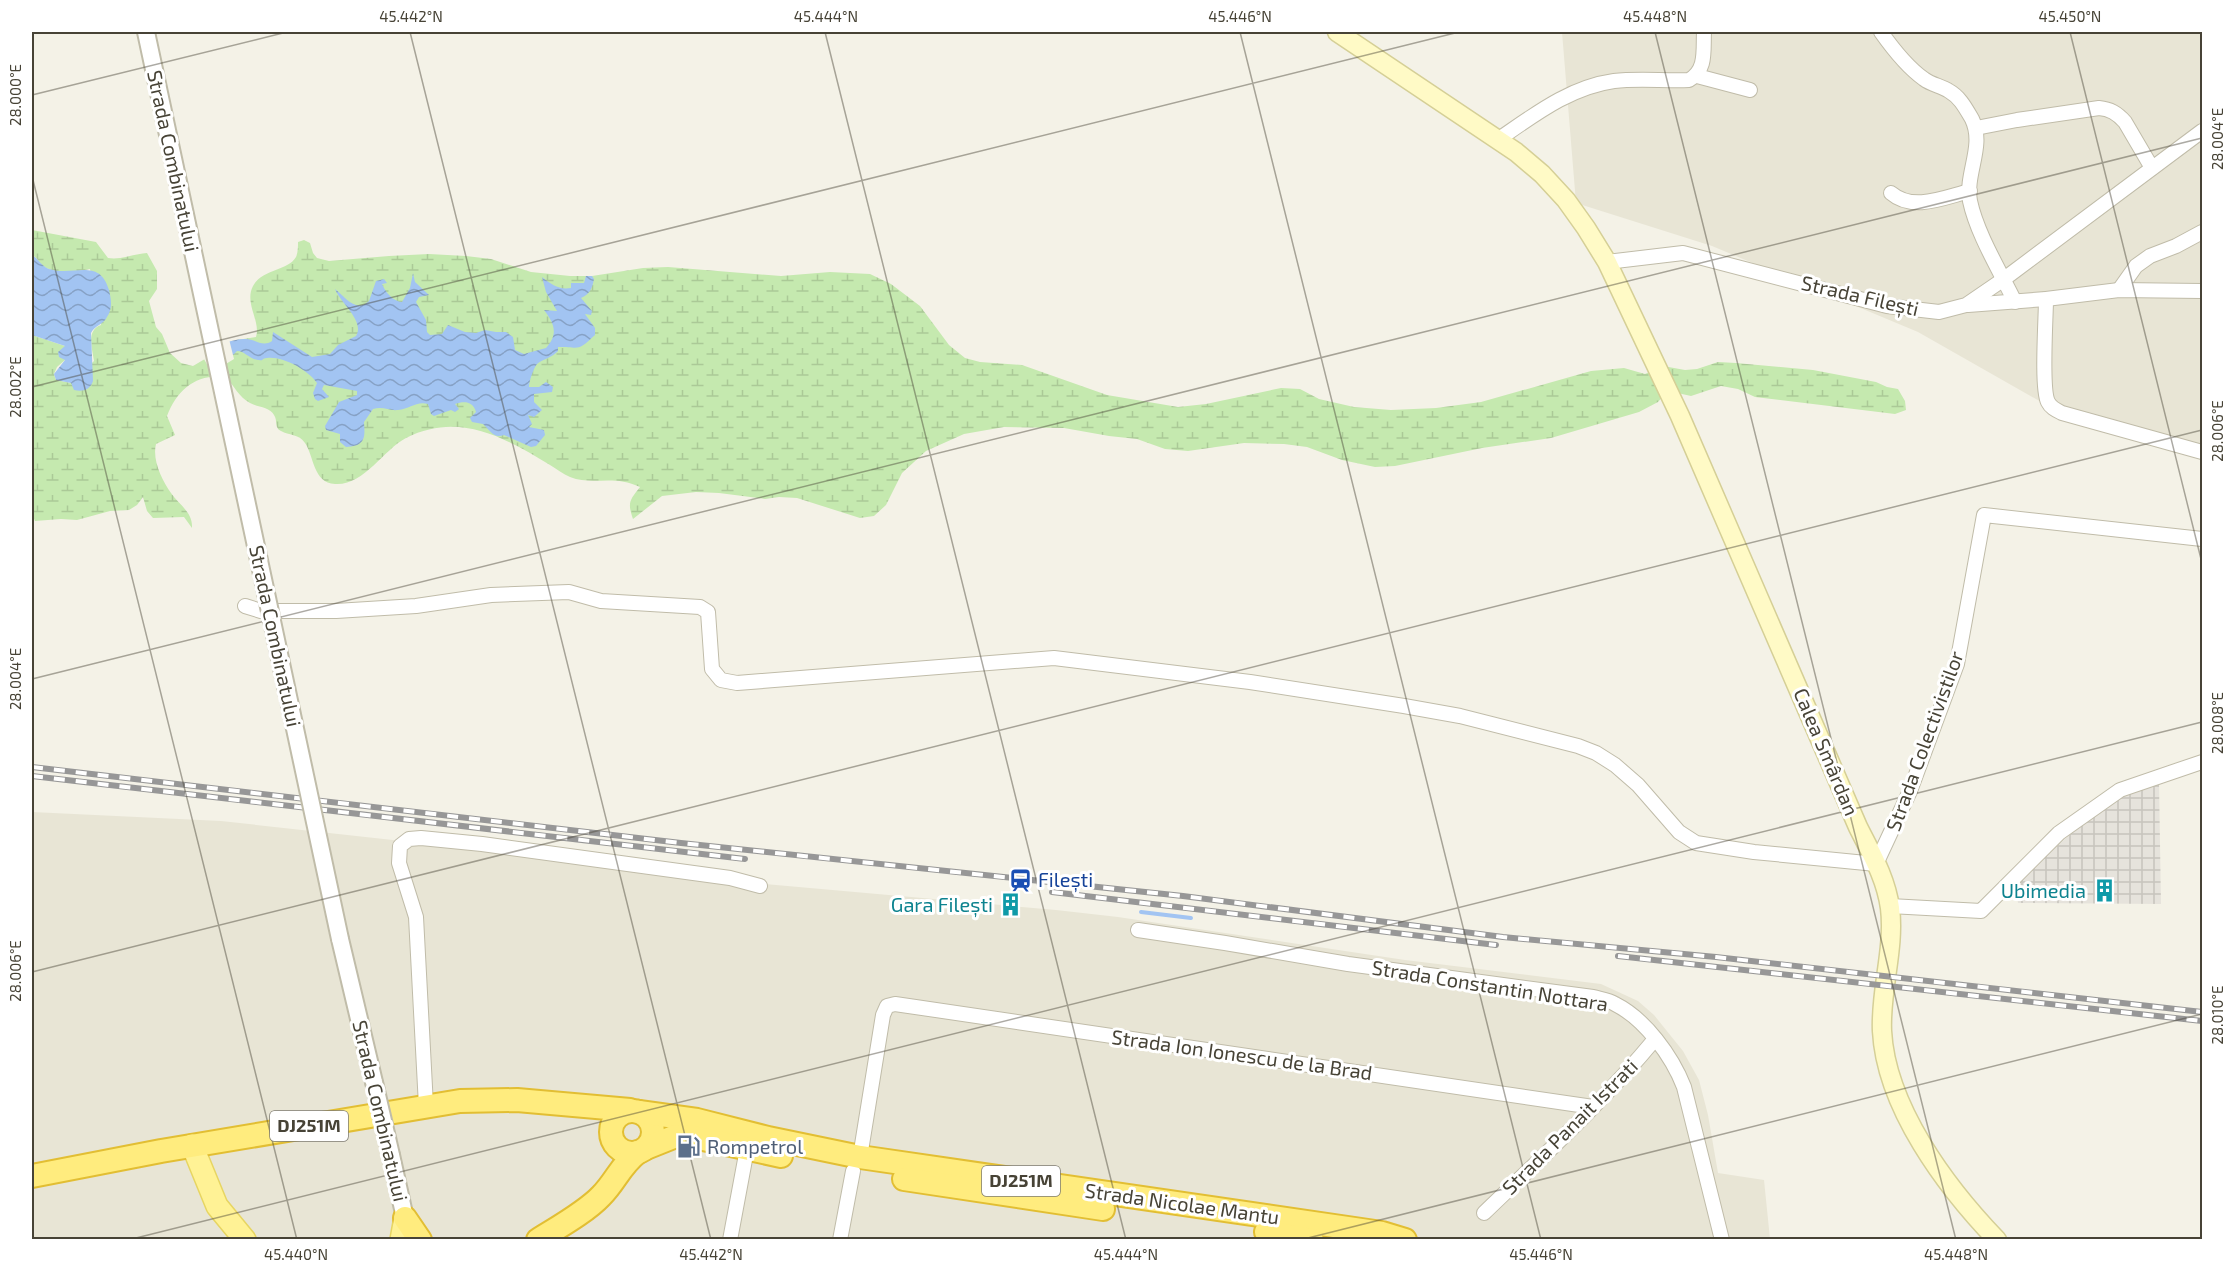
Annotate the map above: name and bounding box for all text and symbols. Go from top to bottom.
text: 45.442°N [379,7,443,25]
text: 45.444°N [794,7,858,25]
text: 45.446°N [1208,7,1272,25]
text: 45.448°N [1623,7,1687,25]
text: 45.450°N [2039,7,2101,25]
text: 28.000°E [6,64,24,126]
street label: Strada Combinatului [143,68,205,254]
text: 28.004°E [2208,108,2226,170]
street label: Strada Filești [1799,270,1921,322]
text: 28.002°E [6,356,24,418]
text: 28.006°E [2208,400,2226,462]
street label: Strada Combinatului [245,543,307,729]
street label: Strada Colectivistilor [1880,647,1968,834]
text: 28.004°E [6,648,24,710]
street label: Calea Smârdan [1789,684,1865,819]
text: 28.008°E [2208,692,2226,754]
station icon: Filești [1007,867,1033,893]
place label: Filești [1038,867,1093,893]
place label: Ubimedia [2001,878,2086,902]
building icon: Ubimedia [2091,878,2117,904]
place label: Gara Filești [891,892,993,918]
building icon: Gara Filești [998,892,1024,918]
text: 28.006°E [6,940,24,1002]
street label: Strada Constantin Nottara [1370,954,1610,1016]
text: 28.010°E [2208,986,2226,1044]
street label: Strada Combinatului [348,1018,413,1204]
street label: Strada Ion Ionescu de la Brad [1110,1024,1374,1084]
street label: Strada Panait Istrati [1497,1054,1642,1199]
road number: DJ251M [270,1111,348,1141]
fuel station icon: Rompetrol [676,1134,702,1160]
place label: Rompetrol [707,1134,803,1158]
road number: DJ251M [982,1166,1060,1196]
street label: Strada Nicolae Mantu [1083,1177,1281,1229]
text: 45.440°N [264,1245,328,1263]
text: 45.442°N [679,1245,743,1263]
text: 45.444°N [1094,1245,1158,1263]
text: 45.446°N [1509,1245,1573,1263]
text: 45.448°N [1924,1245,1988,1263]

